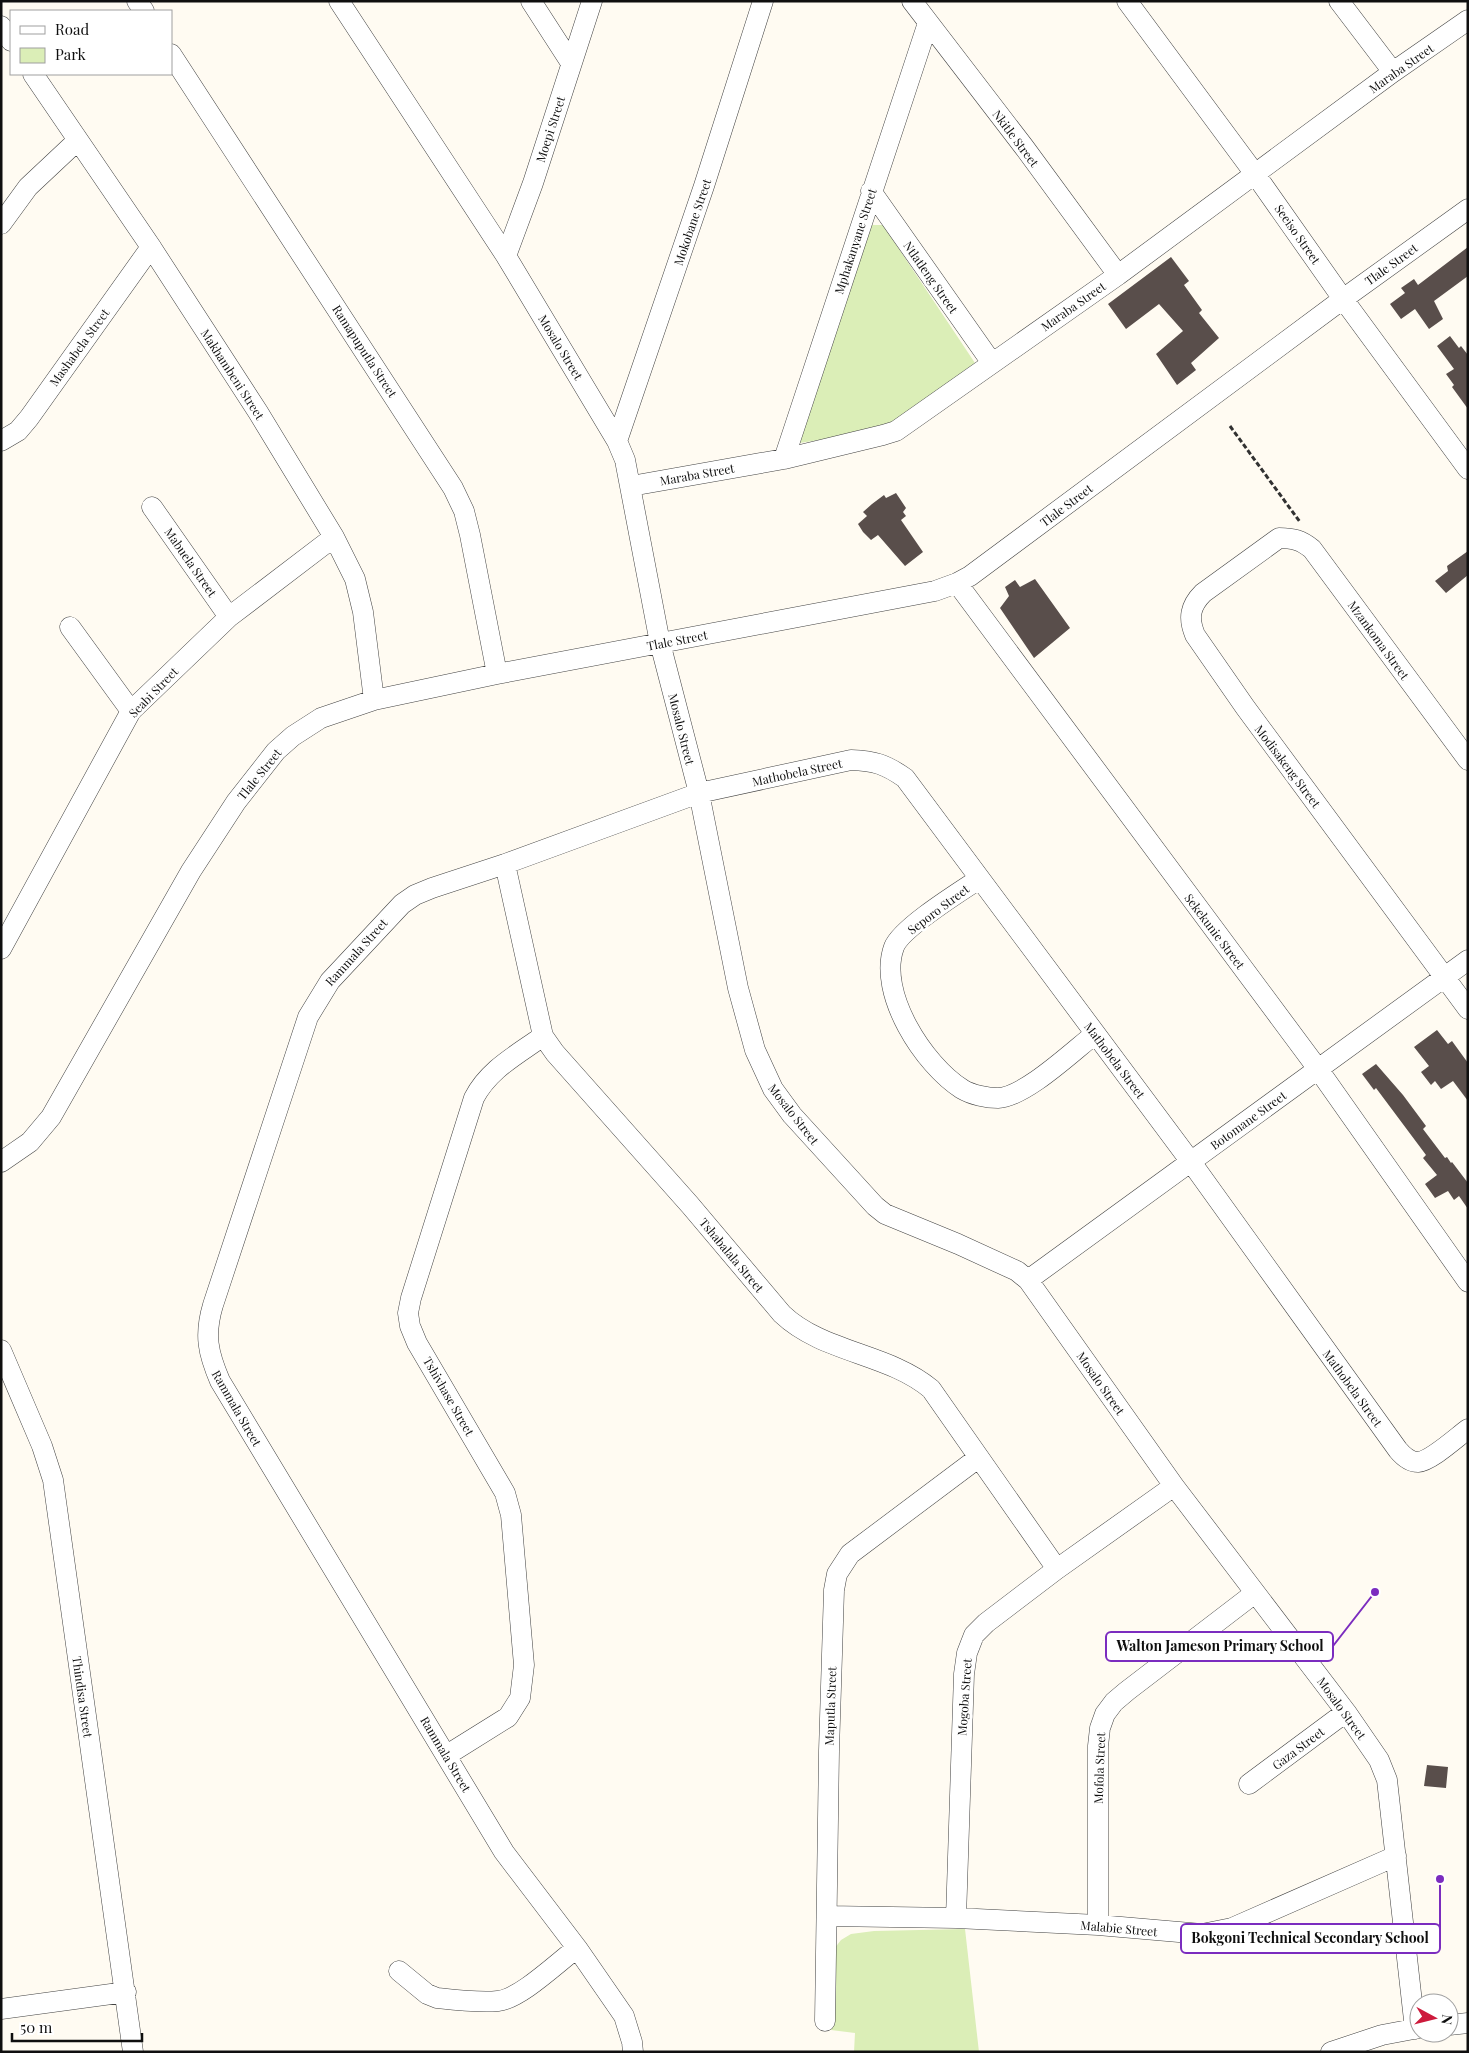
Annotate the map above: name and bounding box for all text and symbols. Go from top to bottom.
legend [10,10,172,75]
text: Road [55,19,89,39]
street label: Maraba Street [1365,39,1437,96]
text: Park [55,44,87,64]
street label: Moepi Street [532,93,568,164]
street label: Nkitle Street [989,106,1043,170]
street label: Mokobane Street [670,176,715,267]
street label: Mphakanyane Street [830,185,880,296]
street label: Seeiso Street [1272,201,1325,268]
street label: Ntlatleng Street [900,238,962,317]
street label: Tlale Street [1361,239,1421,289]
street label: Maraba Street [1037,277,1109,334]
street label: Ramapuputla Street [329,302,401,401]
street label: Mashabela Street [45,304,113,389]
street label: Mosalo Street [535,311,587,383]
street label: Makhambeni Street [198,326,269,423]
street label: Maraba Street [658,459,736,488]
street label: Tlale Street [1037,480,1096,530]
street label: Mabuela Street [161,524,221,600]
street label: Mzankoma Street [1345,597,1413,683]
street label: Tlale Street [645,626,709,654]
street label: Seabi Street [125,663,182,721]
street label: Mosalo Street [665,692,699,767]
street label: Modisakeng Street [1252,721,1325,811]
street label: Tlale Street [233,745,285,803]
street label: Mathobela Street [751,755,844,789]
street label: Seporo Street [904,880,973,937]
street label: Sekekunie Street [1181,890,1249,973]
street label: Rammala Street [321,914,391,989]
street label: Mathobela Street [1081,1019,1149,1102]
street label: Mosalo Street [765,1080,823,1148]
street label: Botomane Street [1207,1087,1290,1153]
street label: Tshabalala Street [696,1214,768,1296]
street label: Mathobela Street [1320,1346,1387,1430]
street label: Mosalo Street [1073,1348,1129,1418]
street label: Tshivhase Street [420,1354,478,1439]
street label: Rammala Street [209,1367,266,1450]
callout: Walton Jameson Primary School [1106,1632,1333,1661]
text: Walton Jameson Primary School [1115,1636,1324,1655]
street label: Thindisa Street [69,1655,97,1739]
street label: Mogoba Street [953,1657,975,1736]
street label: Maputla Street [821,1665,839,1746]
street label: Mosalo Street [1314,1674,1370,1743]
street label: Rammala Street [417,1713,475,1795]
street label: Gaza Street [1269,1723,1328,1773]
street label: Mofola Street [1090,1731,1108,1804]
street label: Malabie Street [1080,1917,1159,1939]
callout: Bokgoni Technical Secondary School [1181,1924,1440,1953]
text: Bokgoni Technical Secondary School [1191,1928,1429,1947]
north arrow [1409,1993,1459,2043]
scale bar [12,2010,142,2042]
text: N [1437,2013,1457,2026]
text: 50 m [20,2017,53,2037]

